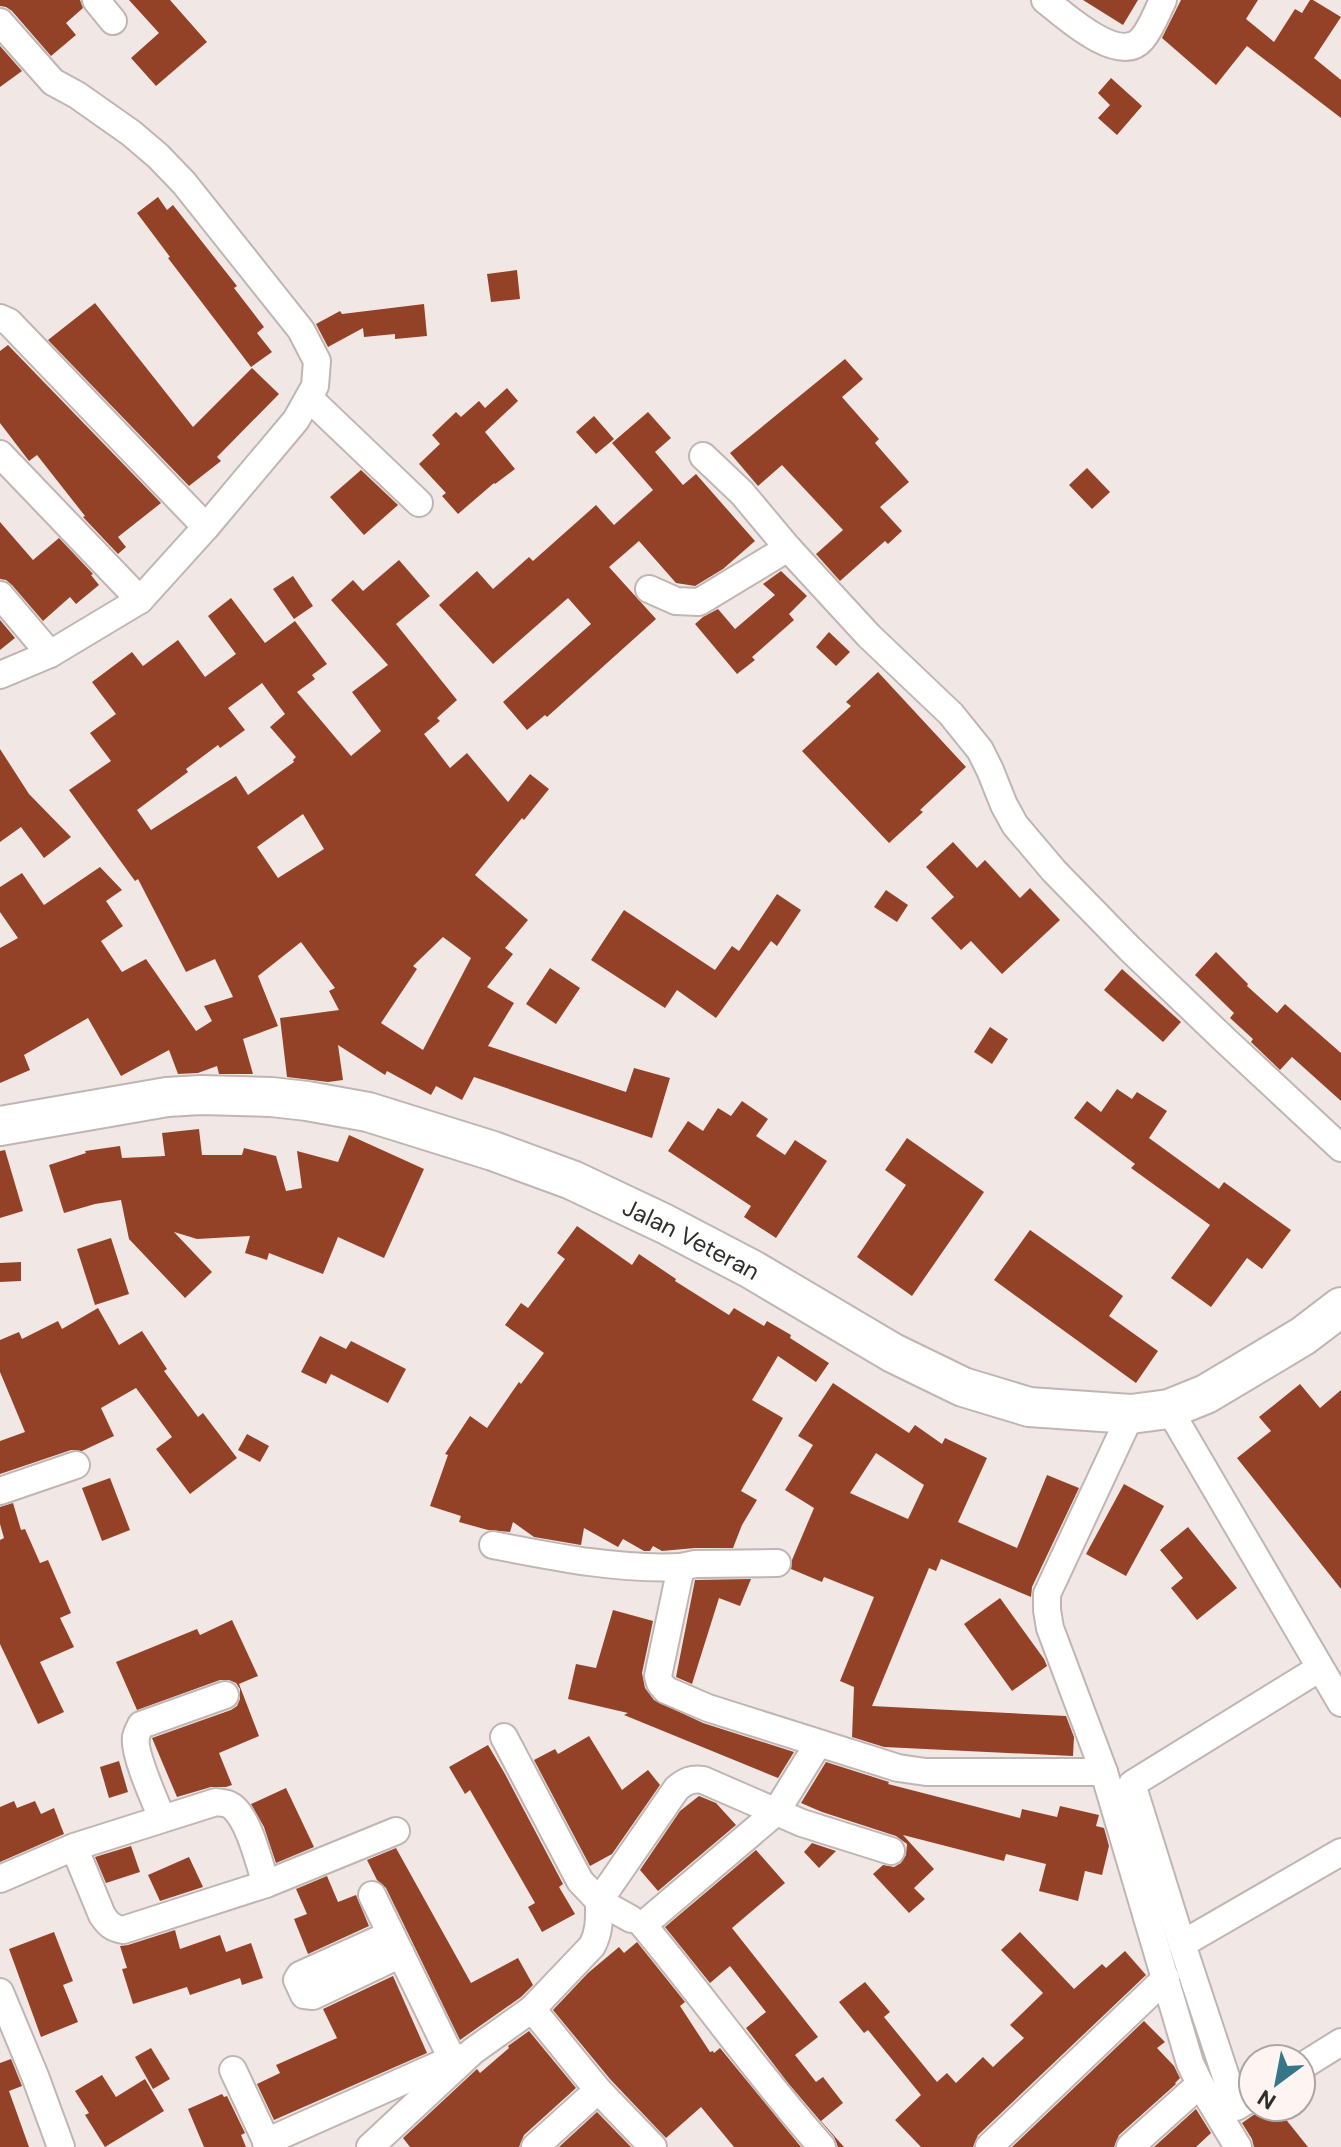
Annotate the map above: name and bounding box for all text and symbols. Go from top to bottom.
street label: Jalan Veteran [618,1191,766,1286]
north arrow [1237,2043,1317,2123]
text: N [1252,2083,1281,2116]

